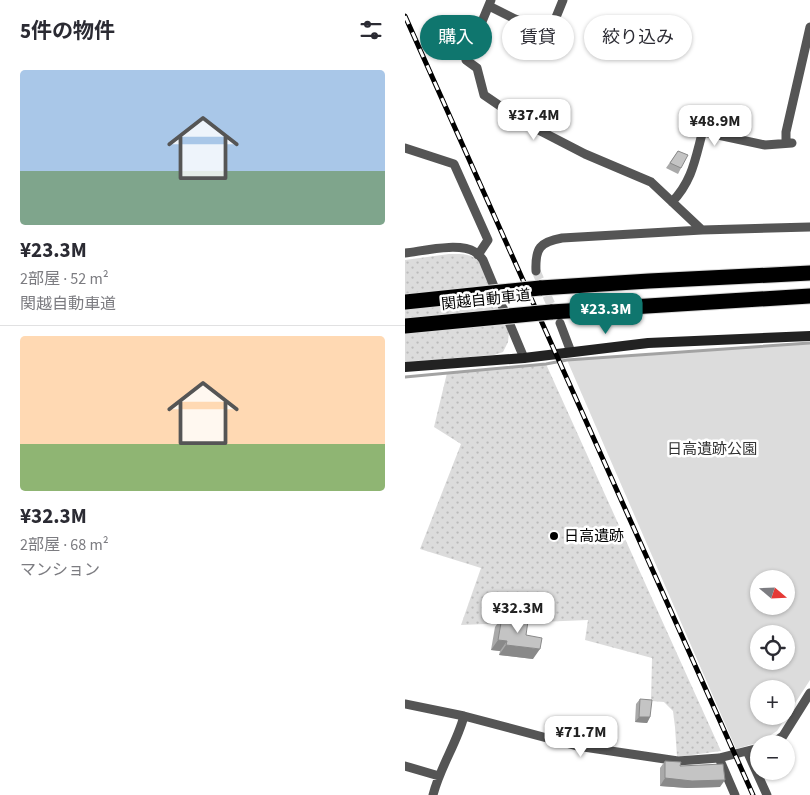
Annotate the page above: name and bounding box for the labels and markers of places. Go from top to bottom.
pin: ¥37.4M [493,98,575,141]
pin: ¥48.9M [674,104,756,147]
pin: ¥23.3M [565,292,647,335]
place label: 日高遺跡 [564,526,624,547]
marker: 日高遺跡 [548,530,560,542]
pin: ¥32.3M [477,592,559,634]
pin: ¥71.7M [540,716,622,758]

